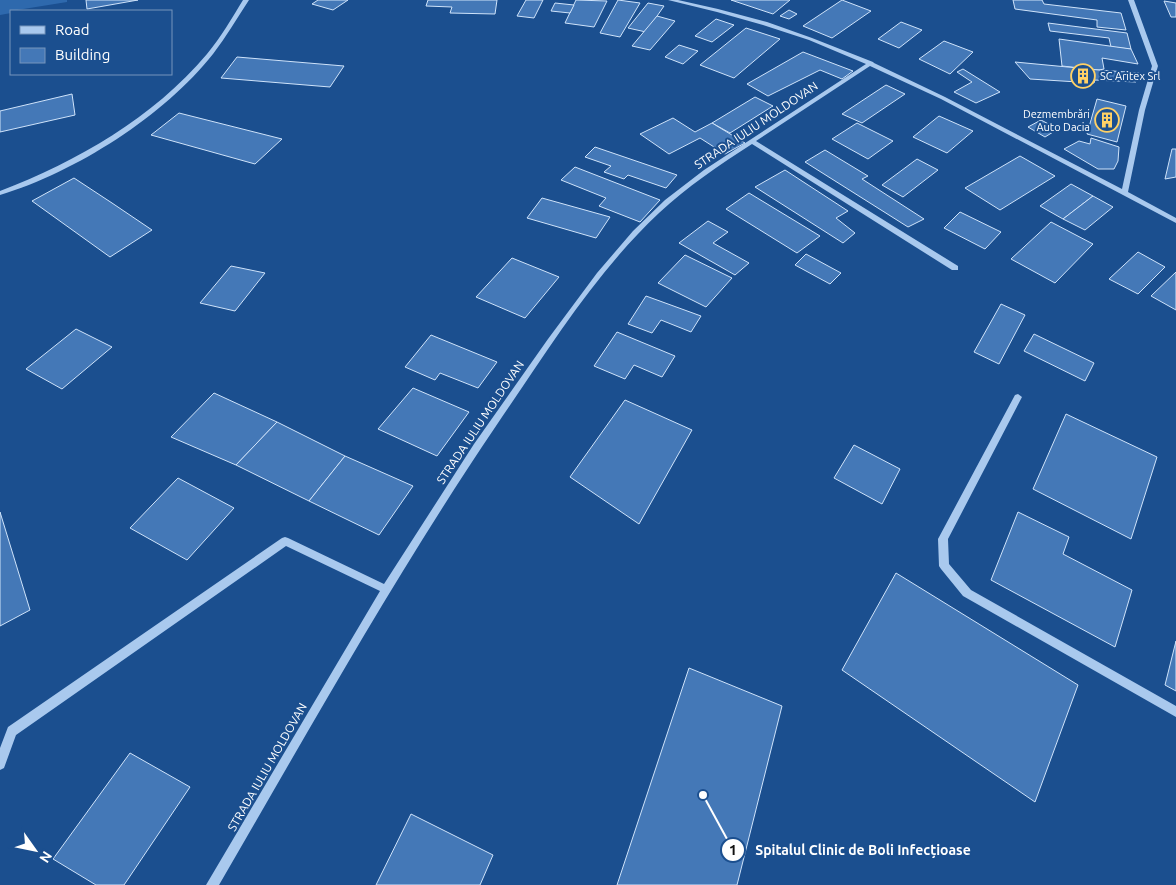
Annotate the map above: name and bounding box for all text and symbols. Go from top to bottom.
legend [10,10,172,75]
text: Road [55,21,90,38]
text: Building [55,46,110,63]
building icon: SC Aritex Srl [1070,63,1096,89]
place label: SC Aritex Srl [1100,70,1160,82]
street label: STRADA IULIU MOLDOVAN [692,79,820,171]
building icon: Dezmembrări Auto Dacia [1094,107,1120,133]
place label: Dezmembrări Auto Dacia [1023,108,1090,133]
street label: STRADA IULIU MOLDOVAN [434,358,526,486]
street label: STRADA IULIU MOLDOVAN [225,701,309,833]
north arrow [10,825,60,875]
callout: Spitalul Clinic de Boli Infecțioase [720,835,981,864]
text: 1 [729,841,737,858]
text: Spitalul Clinic de Boli Infecțioase [755,842,971,858]
text: N [36,848,55,866]

